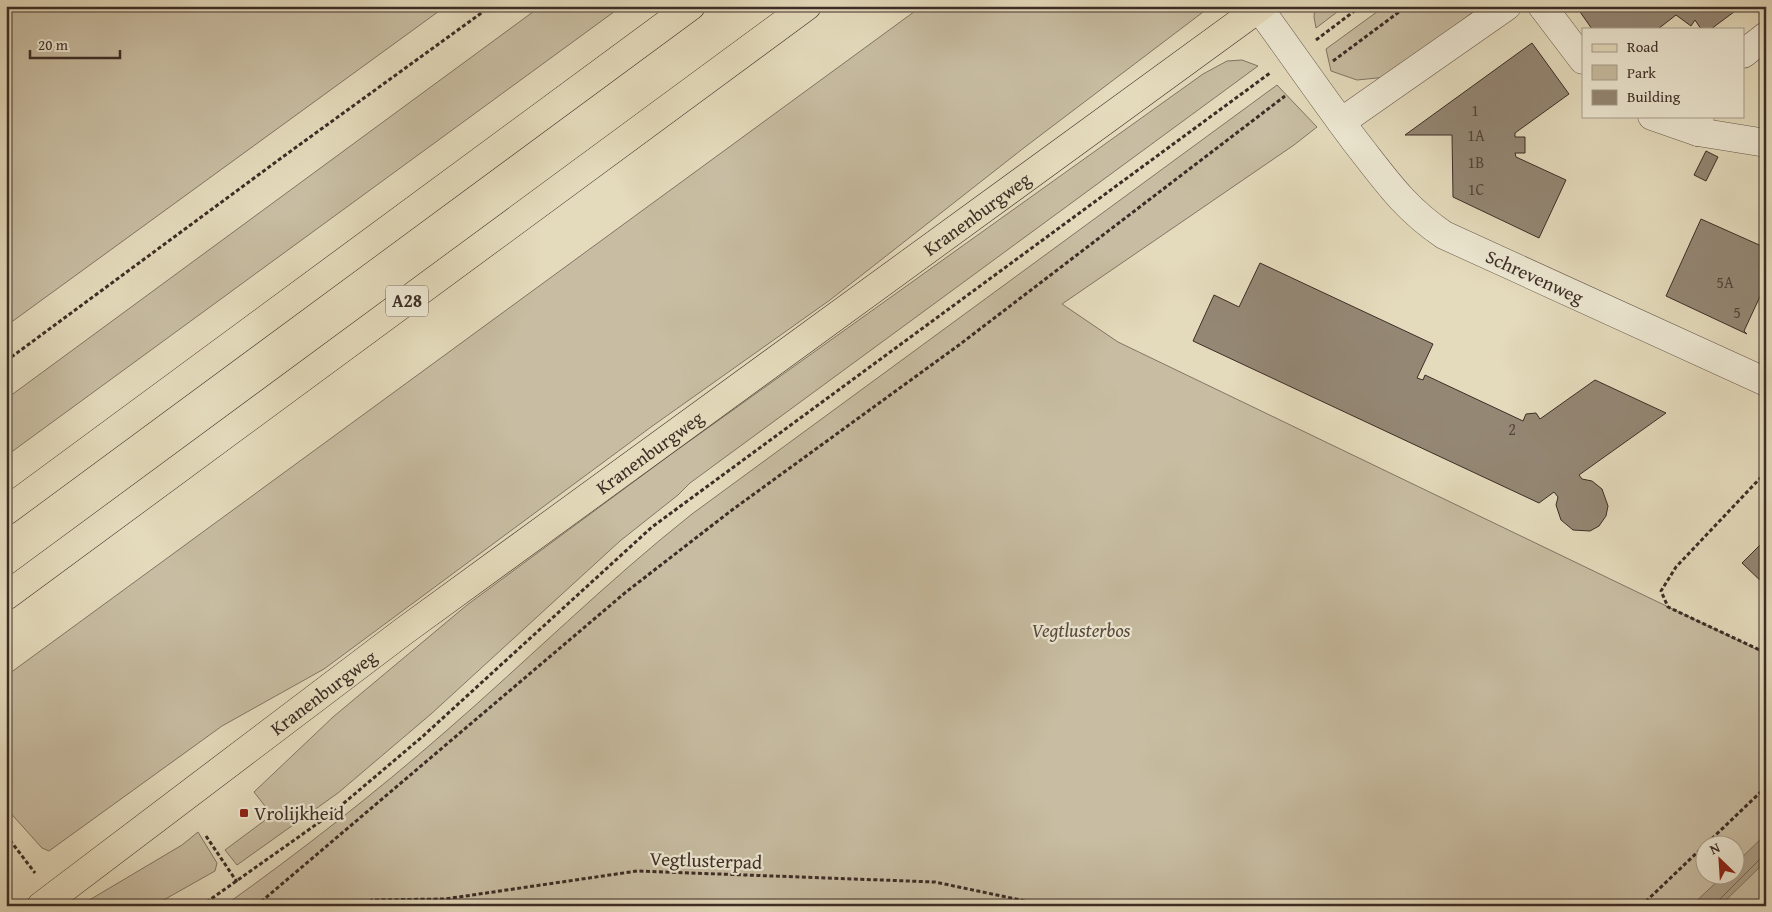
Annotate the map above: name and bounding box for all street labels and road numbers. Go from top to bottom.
street label: Kranenburgweg [917,165,1037,263]
street label: Schrevenweg [1481,242,1589,311]
road number: A28 [386,286,428,316]
street label: Kranenburgweg [590,403,709,501]
street label: Kranenburgweg [264,642,383,742]
street label: Vegtlusterpad [649,844,763,876]

